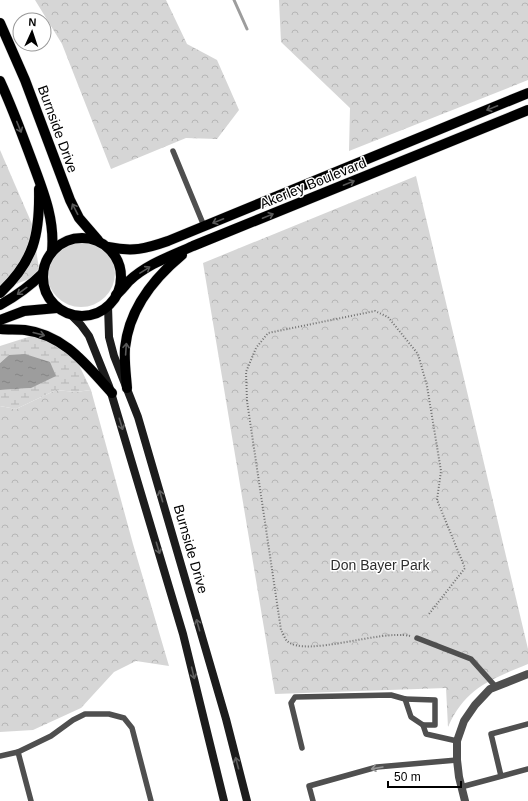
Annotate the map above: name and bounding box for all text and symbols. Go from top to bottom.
north arrow [12,12,52,52]
text: N [28,16,37,28]
street label: Burnside Drive [35,83,81,175]
one-way arrow [486,104,498,112]
one-way arrow [16,120,23,132]
street label: Akerley Boulevard [257,154,369,212]
one-way arrow [343,179,355,187]
one-way arrow [70,204,78,216]
one-way arrow [262,211,274,219]
one-way arrow [212,217,224,225]
one-way arrow [139,265,151,273]
one-way arrow [17,287,28,296]
one-way arrow [32,330,45,338]
one-way arrow [123,343,130,356]
one-way arrow [118,417,125,430]
one-way arrow [157,490,164,503]
street label: Burnside Drive [171,503,211,596]
one-way arrow [155,541,162,554]
park label: Don Bayer Park [331,557,430,573]
one-way arrow [194,618,201,631]
one-way arrow [190,666,197,679]
one-way arrow [233,757,240,770]
scale bar [388,763,461,789]
one-way arrow [371,764,384,772]
text: 50 m [394,770,421,784]

